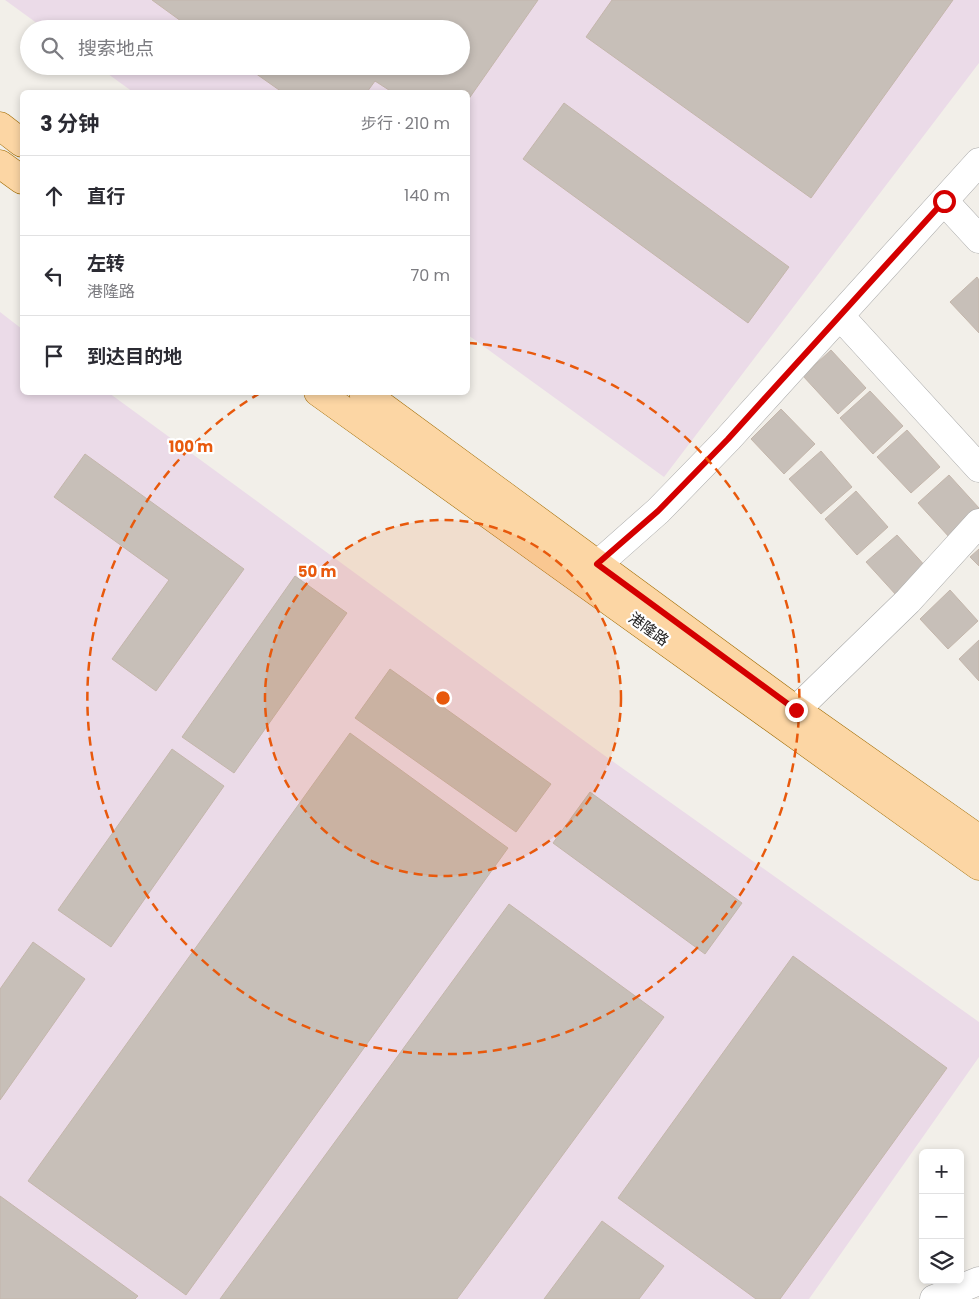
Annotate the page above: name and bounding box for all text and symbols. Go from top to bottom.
search box [20,20,470,75]
icon: search [38,34,66,62]
text: 搜索地点 [78,35,154,62]
text: 3 分钟 [40,109,99,138]
text: 步行 · 210 m [361,112,450,135]
icon: ahead [40,182,68,210]
text: 直行 [87,183,125,210]
text: 140 m [404,184,450,207]
route start [933,190,956,213]
text: 左转 [87,250,125,277]
icon: left [40,262,68,290]
text: 70 m [410,264,450,287]
text: 港隆路 [87,280,135,303]
icon: arrive [40,342,68,370]
text: 到达目的地 [87,343,182,370]
text: 100 m [169,436,213,457]
text: 50 m [298,561,336,582]
street label: 港隆路 [625,607,673,651]
centre of rings [434,689,452,707]
route end [785,699,808,722]
map controls [919,1149,964,1284]
button: + [919,1149,964,1194]
button: − [919,1194,964,1239]
button: layers [919,1239,964,1284]

